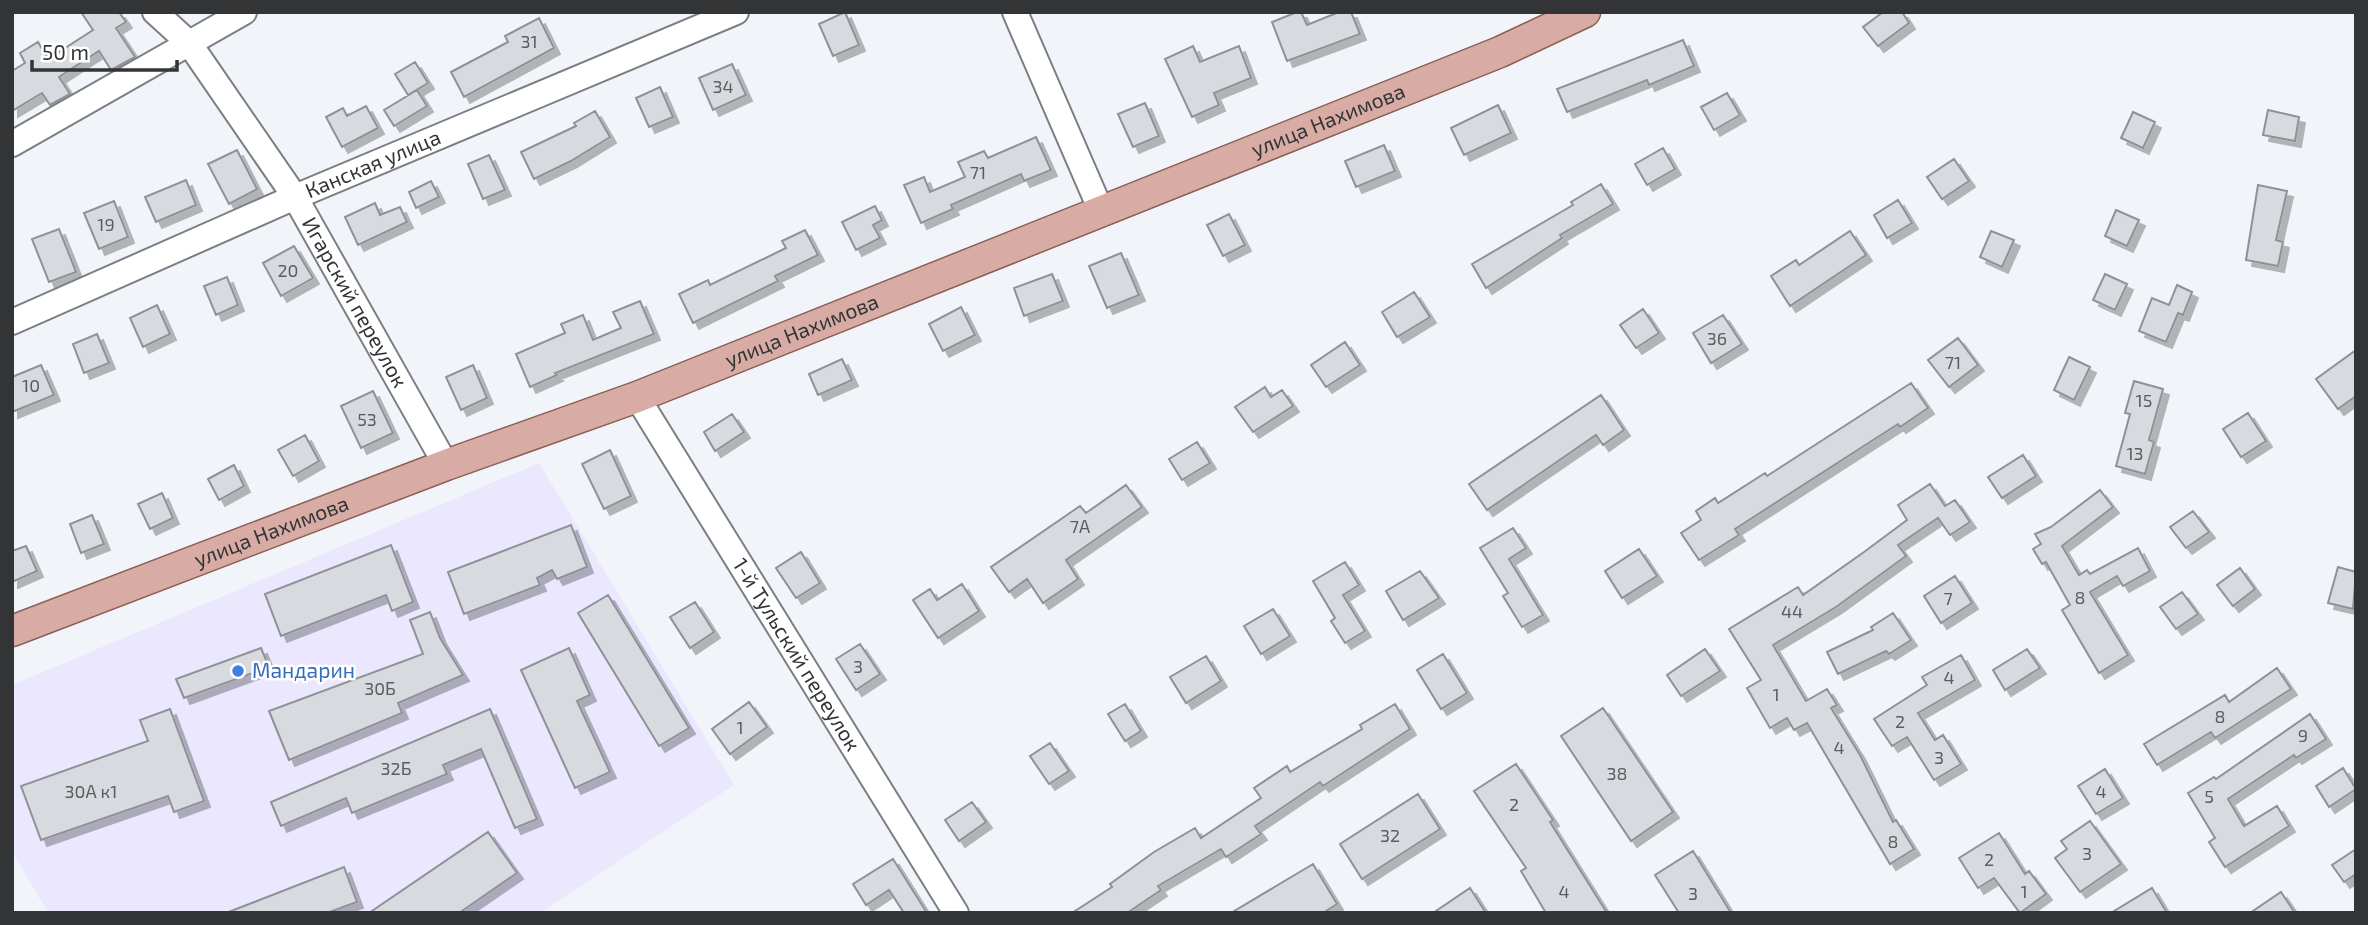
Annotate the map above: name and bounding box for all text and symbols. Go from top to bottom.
scale bar [32,28,177,72]
house number: 31 [520,30,538,52]
text: 50 m [42,39,89,64]
house number: 34 [712,75,734,97]
street label: улица Нахимова [1247,77,1408,162]
street label: Канская улица [301,123,444,202]
house number: 71 [970,161,986,183]
street label: Игарский переулок [298,212,414,391]
house number: 19 [97,213,115,235]
house number: 20 [278,259,298,281]
street label: улица Нахимова [721,288,882,373]
house number: 36 [1707,327,1727,349]
house number: 71 [1945,351,1961,373]
house number: 10 [22,374,40,396]
house number: 15 [2136,389,2152,411]
house number: 53 [357,408,377,430]
house number: 13 [2126,442,2144,464]
street label: улица Нахимова [190,489,352,572]
house number: 7А [1070,515,1091,537]
street label: 1-й Тульский переулок [727,554,867,756]
house number: 8 [2075,586,2085,608]
house number: 7 [1943,587,1953,609]
house number: 44 [1781,600,1803,622]
house number: 3 [853,655,863,677]
place label: Мандарин [252,657,355,682]
marker: Мандарин [230,663,246,679]
house number: 4 [1943,666,1955,688]
house number: 30Б [364,677,396,699]
house number: 1 [1772,683,1780,705]
house number: 8 [2215,705,2225,727]
house number: 2 [1895,710,1905,732]
house number: 1 [736,717,744,739]
house number: 9 [2298,724,2308,746]
house number: 4 [1833,736,1845,758]
house number: 3 [1934,746,1944,768]
house number: 32Б [381,757,411,779]
house number: 38 [1607,762,1627,784]
house number: 30А к1 [65,780,117,802]
house number: 4 [2095,780,2107,802]
house number: 5 [2204,785,2214,807]
house number: 2 [1509,793,1519,815]
house number: 32 [1380,824,1400,846]
house number: 8 [1888,830,1898,852]
house number: 3 [2082,842,2092,864]
house number: 2 [1984,848,1994,870]
house number: 4 [1558,880,1570,902]
house number: 1 [2020,880,2028,902]
house number: 3 [1688,882,1698,904]

